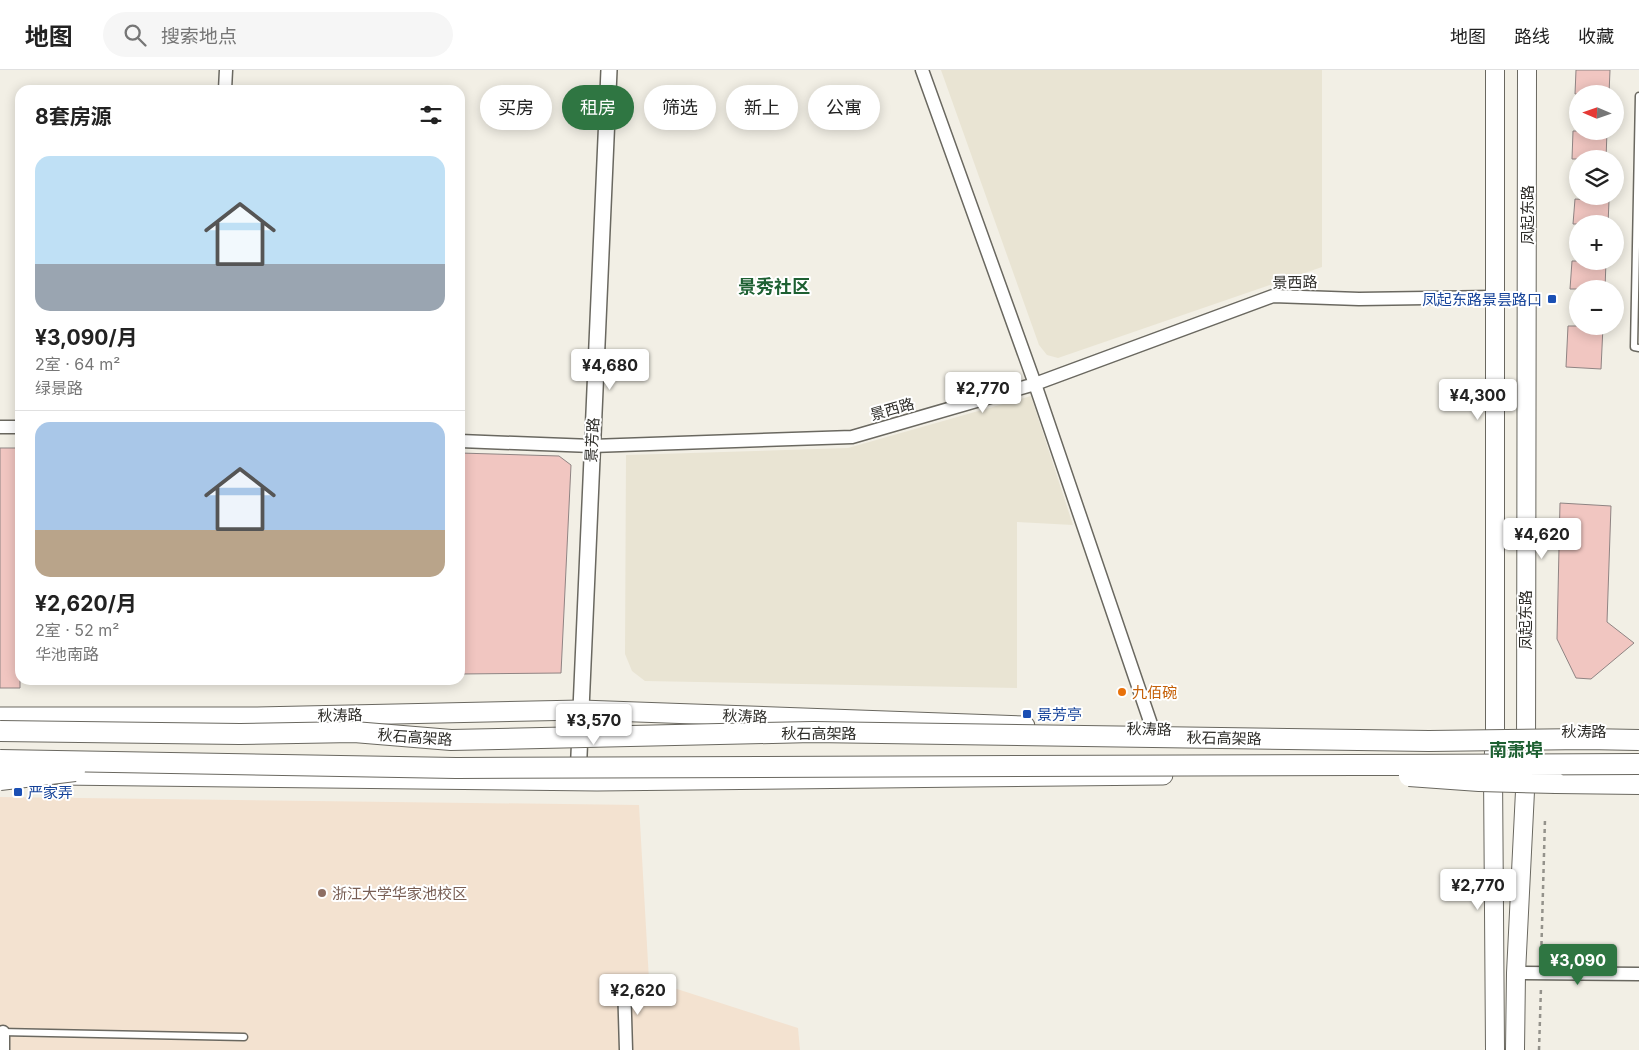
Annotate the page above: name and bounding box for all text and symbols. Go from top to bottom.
search box [103,12,453,57]
icon: search [121,21,149,49]
text: 地图 [25,22,73,51]
text: 搜索地点 [161,25,237,48]
text: 地图 [1450,26,1486,47]
text: 路线 [1514,26,1550,47]
text: 收藏 [1578,26,1614,47]
chip: 买房 [480,85,552,130]
chip: 租房 [562,85,634,130]
chip: 筛选 [644,85,716,130]
chip: 新上 [726,85,798,130]
chip: 公寓 [808,85,880,130]
north arrow [1569,85,1624,140]
map controls [1569,85,1624,335]
icon: filters [417,101,445,129]
text: 8套房源 [35,104,112,129]
button: layers [1569,150,1624,205]
street label: 凤起东路 [1518,185,1537,245]
icon: home [195,189,285,279]
button: + [1569,215,1624,270]
street label: 景西路 [1272,272,1318,292]
district label: 景秀社区 [738,276,810,297]
button: − [1569,280,1624,335]
place label: 凤起东路景昙路口 [1422,290,1542,309]
marker: 凤起东路景昙路口 [1546,293,1558,305]
text: ¥3,090/月 [35,325,138,350]
pin: ¥4,680 [569,348,651,391]
text: 2室 · 64 m² [35,354,120,374]
text: ¥4,680 [582,355,638,375]
pin: ¥2,770 [942,372,1024,414]
text: 绿景路 [35,378,83,398]
text: ¥2,770 [956,378,1010,398]
pin: ¥4,300 [1437,378,1519,421]
text: ¥4,300 [1450,385,1506,405]
street label: 景西路 [868,394,916,424]
street label: 景芳路 [581,417,603,463]
icon: home [195,454,285,544]
pin: ¥4,620 [1501,518,1583,560]
text: ¥4,620 [1514,524,1570,544]
street label: 凤起东路 [1516,590,1535,650]
text: ¥2,620/月 [35,591,137,616]
text: 2室 · 52 m² [35,620,119,640]
text: 华池南路 [35,644,99,664]
place label: 九佰碗 [1132,683,1177,702]
marker: 九佰碗 [1116,686,1128,698]
pin: ¥3,570 [553,704,635,746]
street label: 秋涛路 [317,705,363,725]
place label: 景芳亭 [1037,705,1082,724]
street label: 秋涛路 [722,706,768,726]
marker: 景芳亭 [1021,708,1033,720]
text: ¥3,570 [567,710,621,730]
street label: 秋涛路 [1126,719,1172,739]
street label: 秋涛路 [1561,722,1607,741]
street label: 秋石高架路 [781,724,857,743]
street label: 秋石高架路 [377,725,453,749]
street label: 秋石高架路 [1186,728,1262,748]
district label: 南萧埠 [1489,739,1543,760]
place label: 严家弄 [28,783,73,802]
marker: 严家弄 [12,786,24,798]
pin: ¥2,770 [1437,868,1519,911]
text: ¥2,770 [1451,875,1505,895]
place label: 浙江大学华家池校区 [332,884,467,903]
marker: 浙江大学华家池校区 [316,887,328,899]
pin: ¥3,090 [1537,944,1619,986]
text: ¥3,090 [1550,950,1606,970]
pin: ¥2,620 [597,974,679,1016]
text: ¥2,620 [610,980,666,1000]

